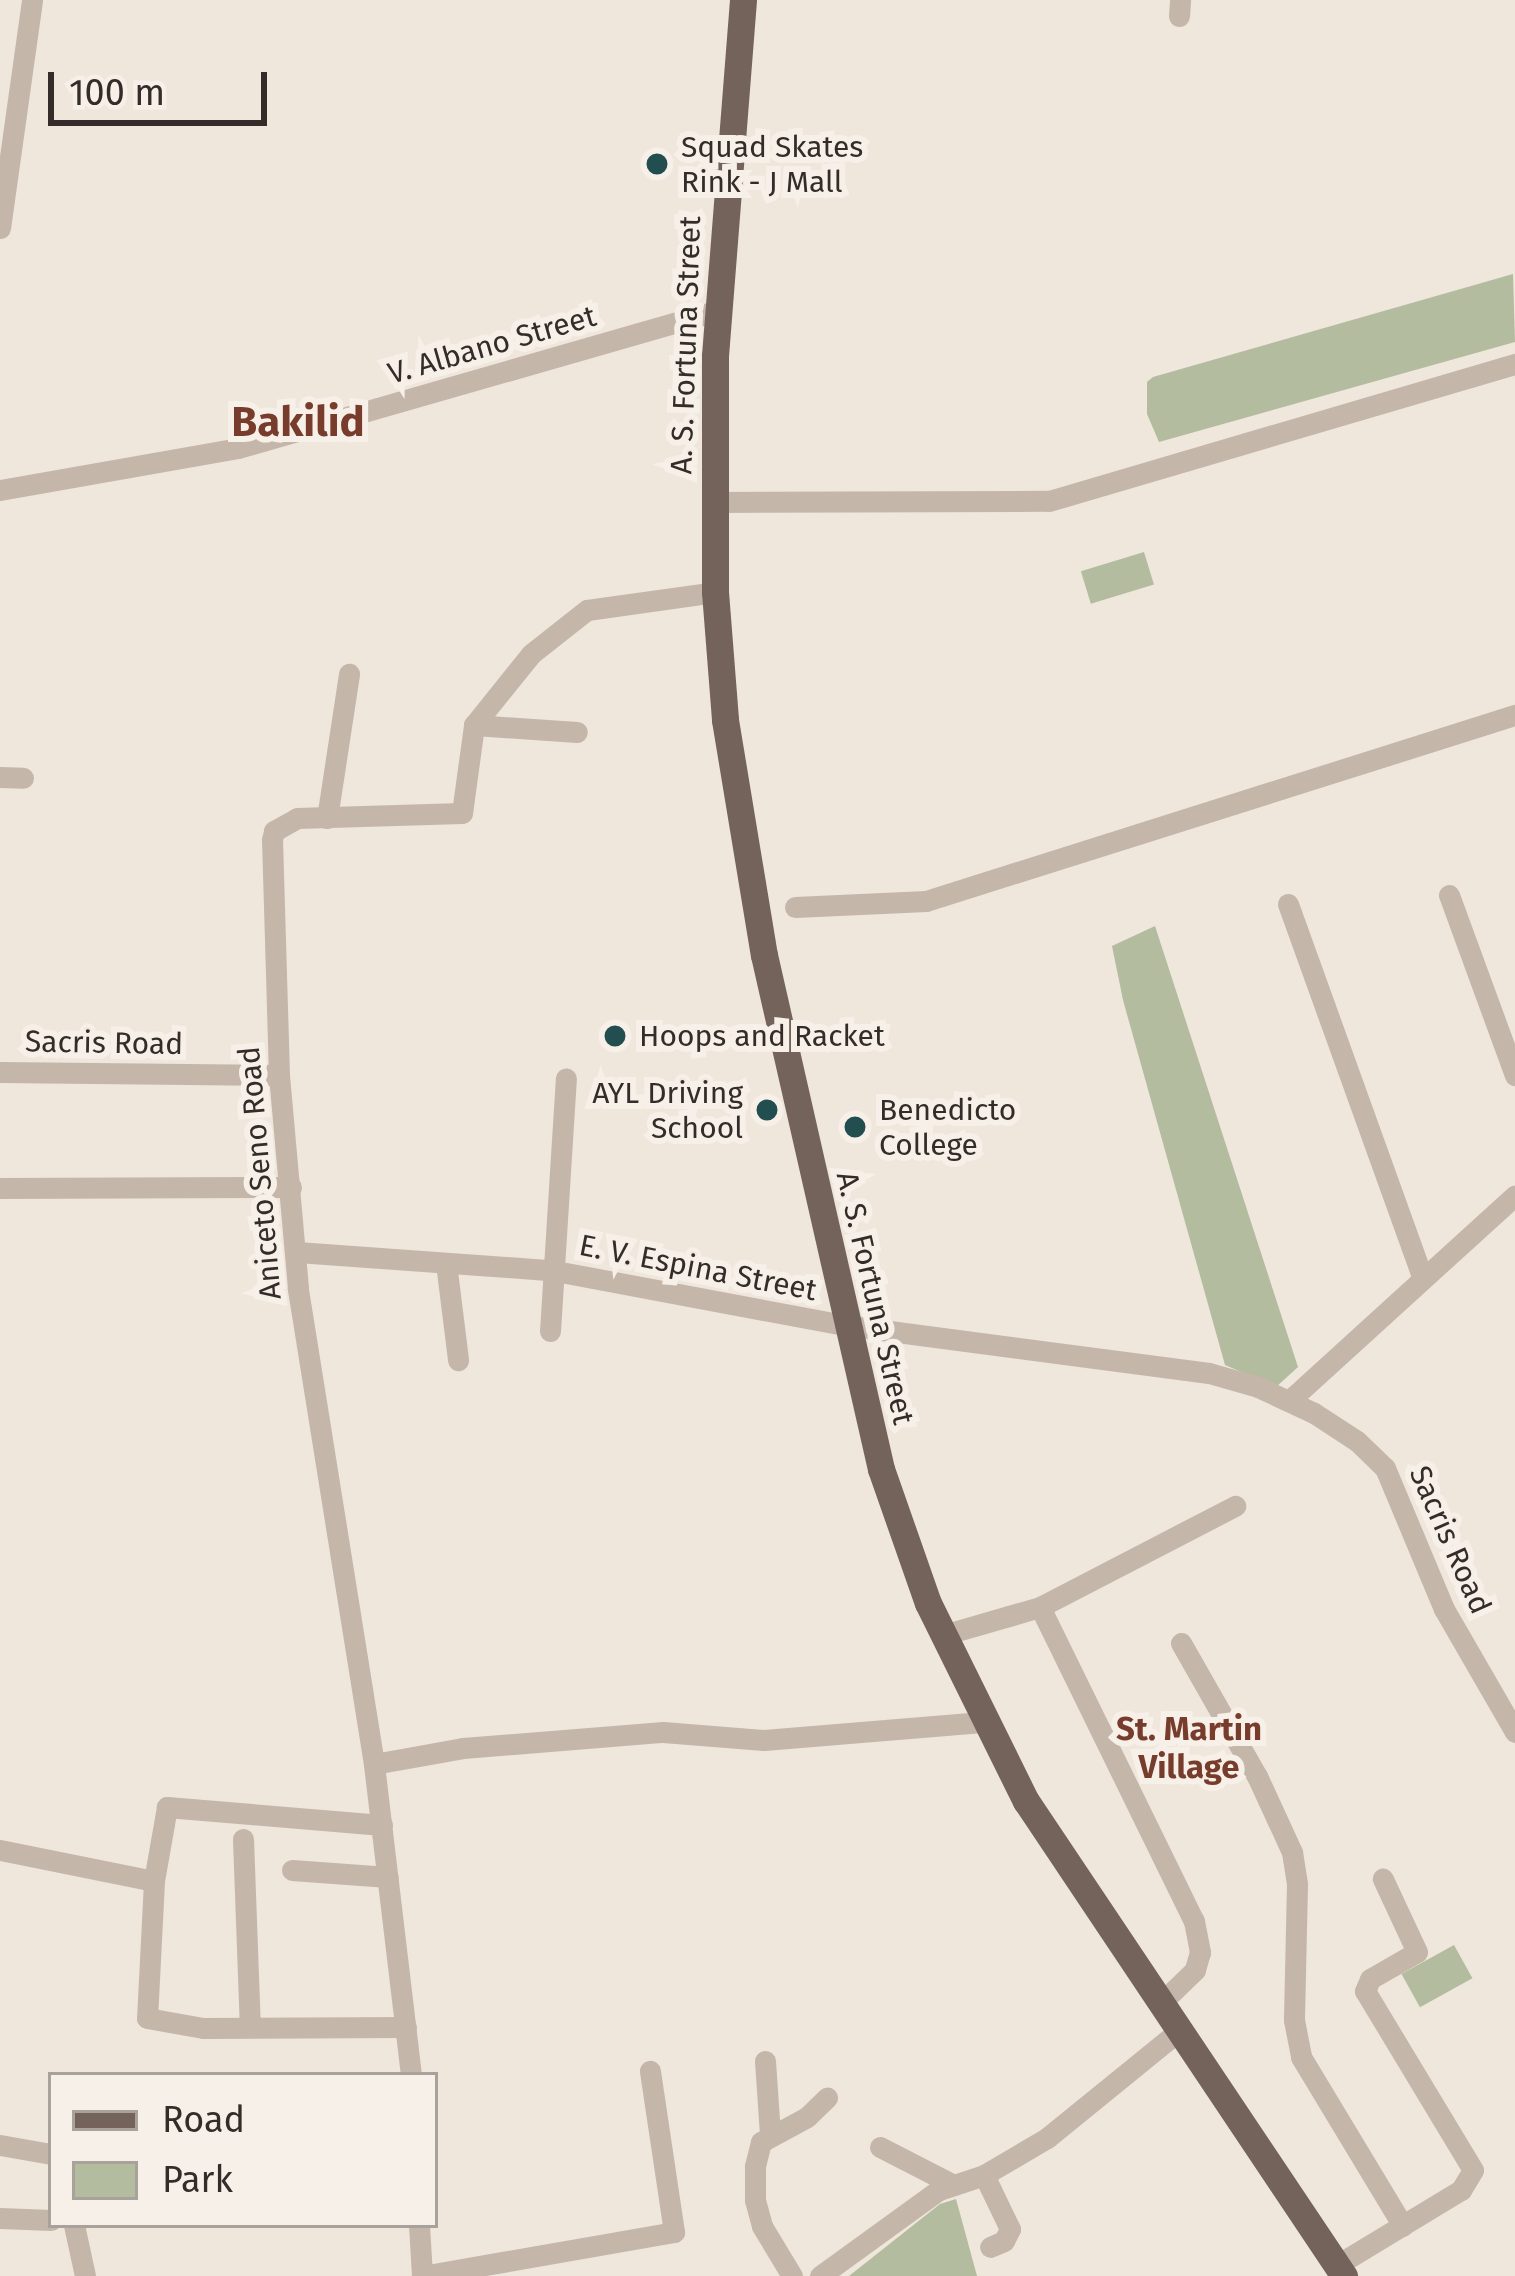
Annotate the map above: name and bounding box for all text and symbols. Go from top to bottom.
scale bar [54,48,273,122]
text: 100 m [69,71,165,115]
place label: Squad Skates Rink - J Mall [681,129,863,200]
marker: Squad Skates Rink - J Mall [644,151,670,177]
street label: A. S. Fortuna Street [664,215,708,475]
street label: V. Albano Street [384,298,600,392]
district label: Bakilid [231,397,365,447]
place label: Hoops and Racket [639,1018,885,1054]
marker: Hoops and Racket [602,1023,628,1049]
street label: Sacris Road [25,1024,183,1062]
street label: Aniceto Seno Road [231,1045,289,1301]
place label: AYL Driving School [592,1075,743,1146]
place label: Benedicto College [879,1092,1016,1162]
marker: AYL Driving School [754,1097,780,1123]
marker: Benedicto College [842,1114,868,1140]
street label: A. S. Fortuna Street [828,1168,922,1428]
street label: E. V. Espina Street [576,1227,820,1309]
street label: Sacris Road [1401,1460,1499,1620]
district label: St. Martin Village [1116,1710,1262,1788]
legend [48,2072,438,2228]
text: Road [162,2098,245,2142]
text: Park [162,2158,233,2202]

